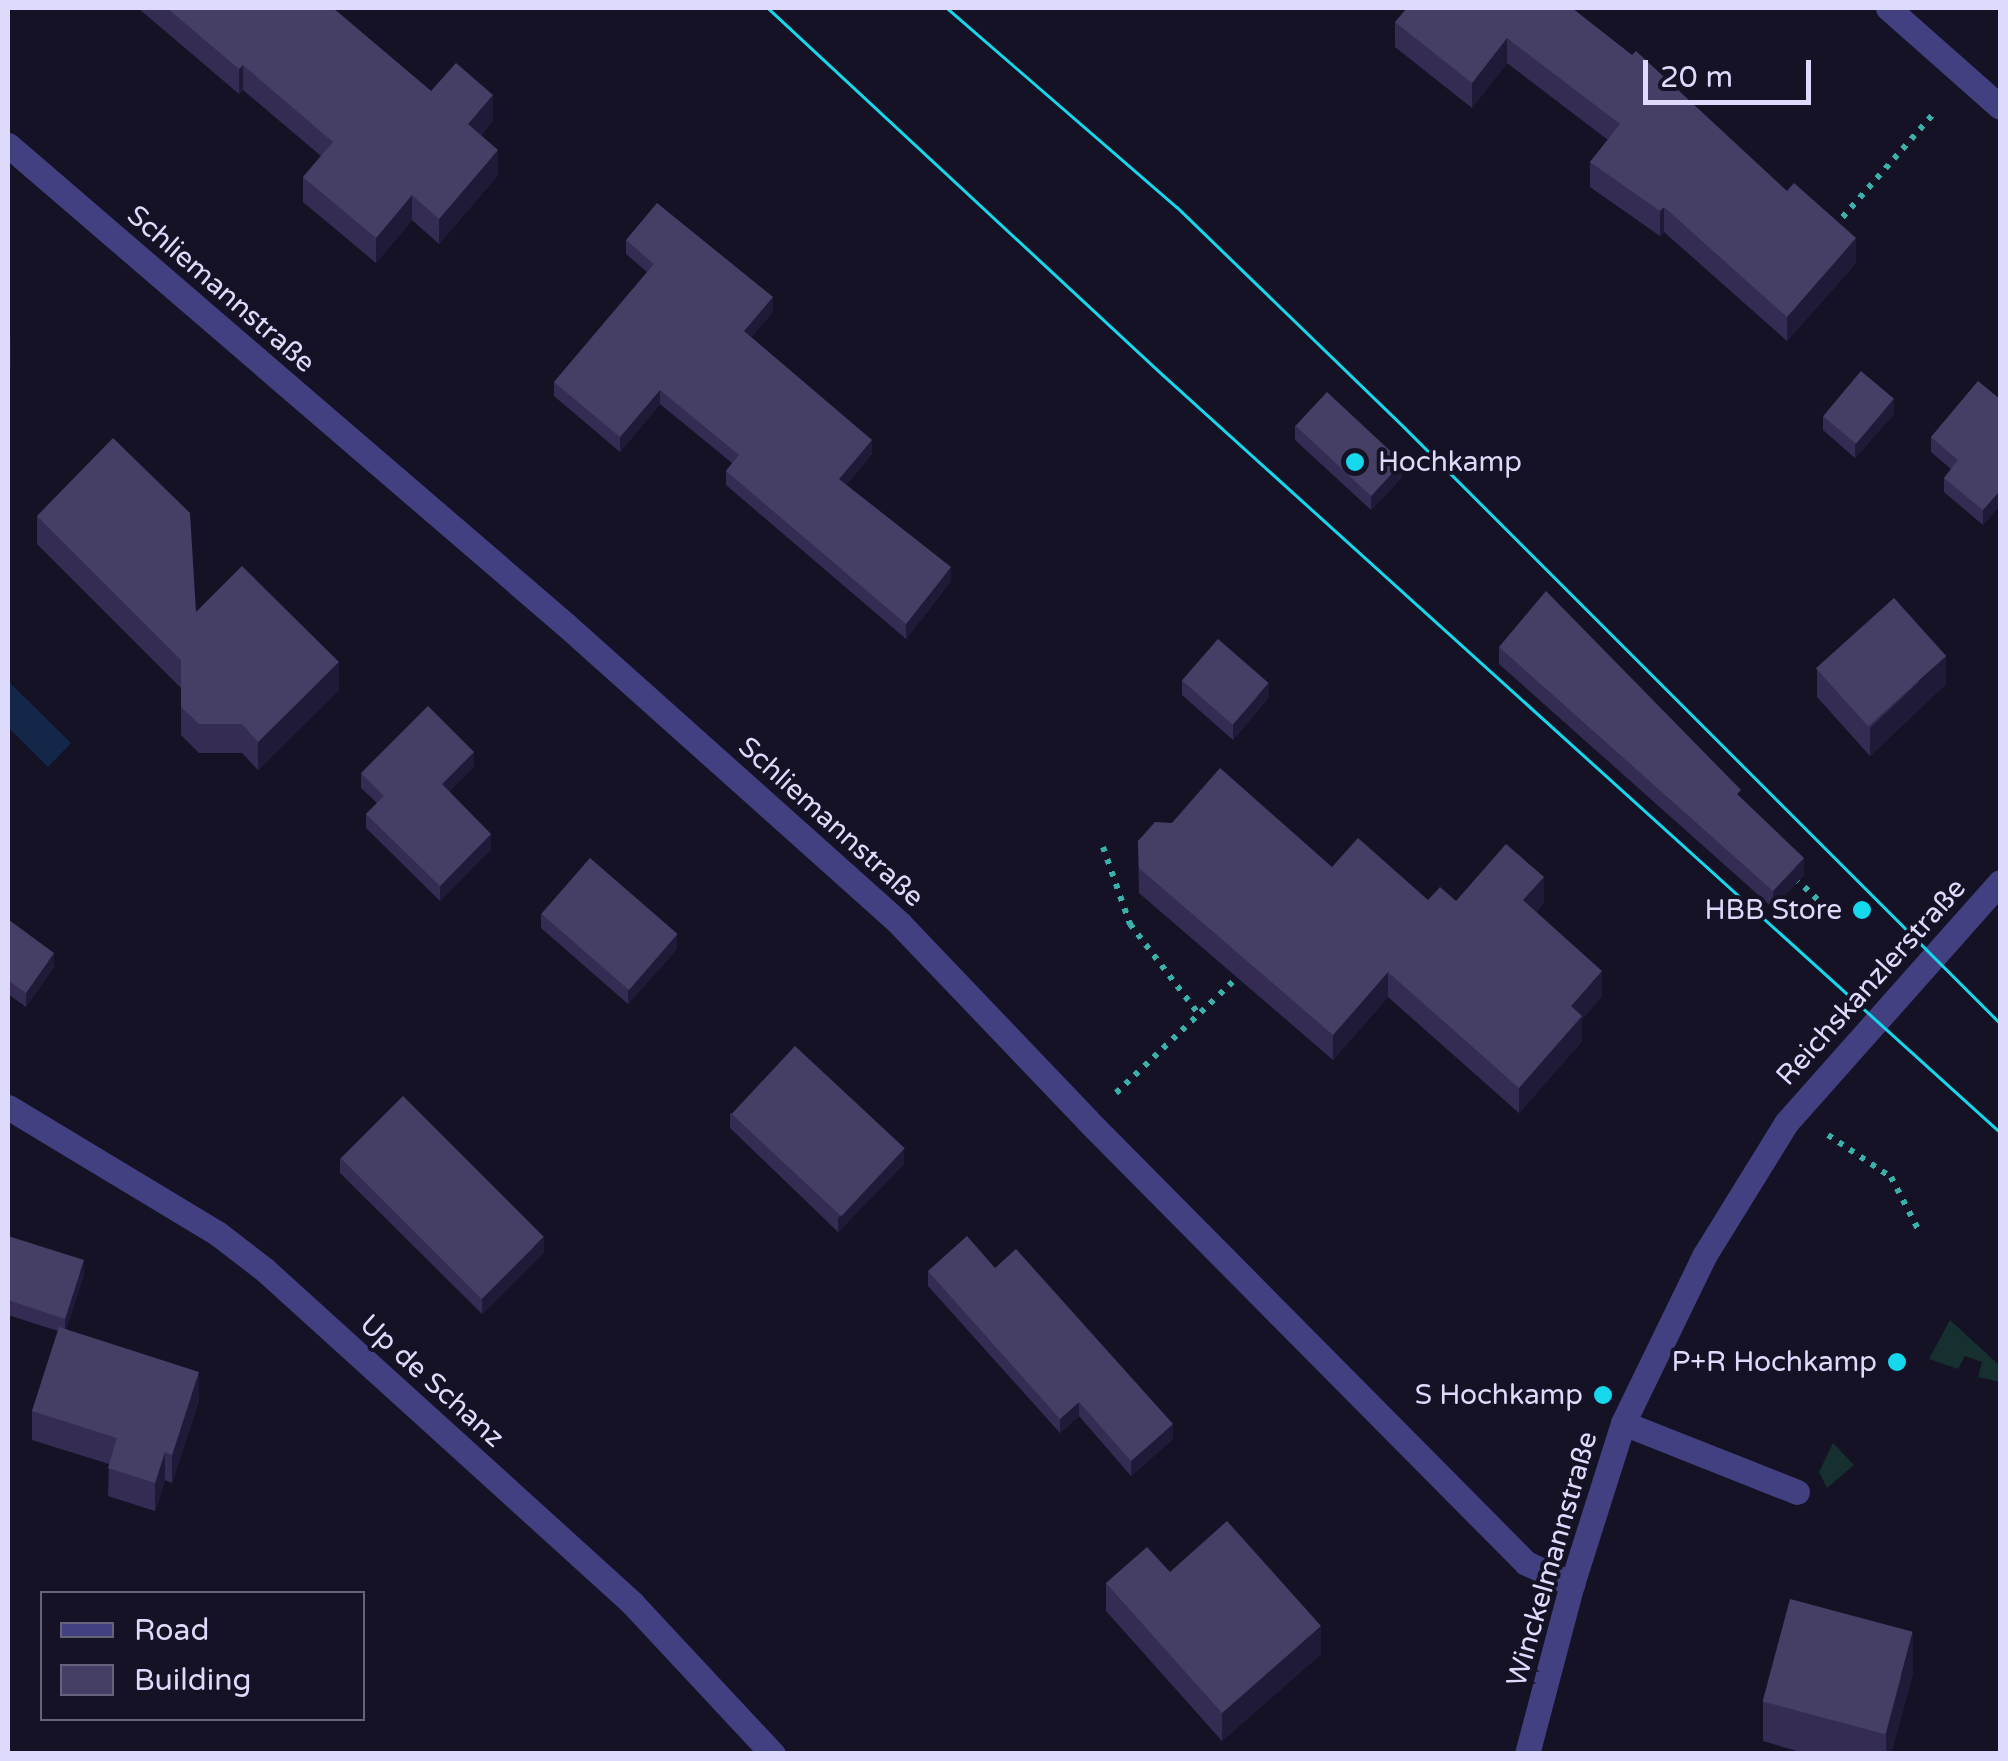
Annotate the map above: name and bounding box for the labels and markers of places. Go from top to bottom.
place label: Hochkamp [1378,445,1522,479]
marker: Hochkamp [1342,449,1368,475]
place label: HBB Store [1704,893,1842,927]
marker: HBB Store [1851,899,1873,921]
place label: P+R Hochkamp [1671,1345,1877,1379]
marker: P+R Hochkamp [1886,1351,1908,1373]
place label: S Hochkamp [1415,1378,1583,1412]
marker: S Hochkamp [1592,1384,1614,1406]

